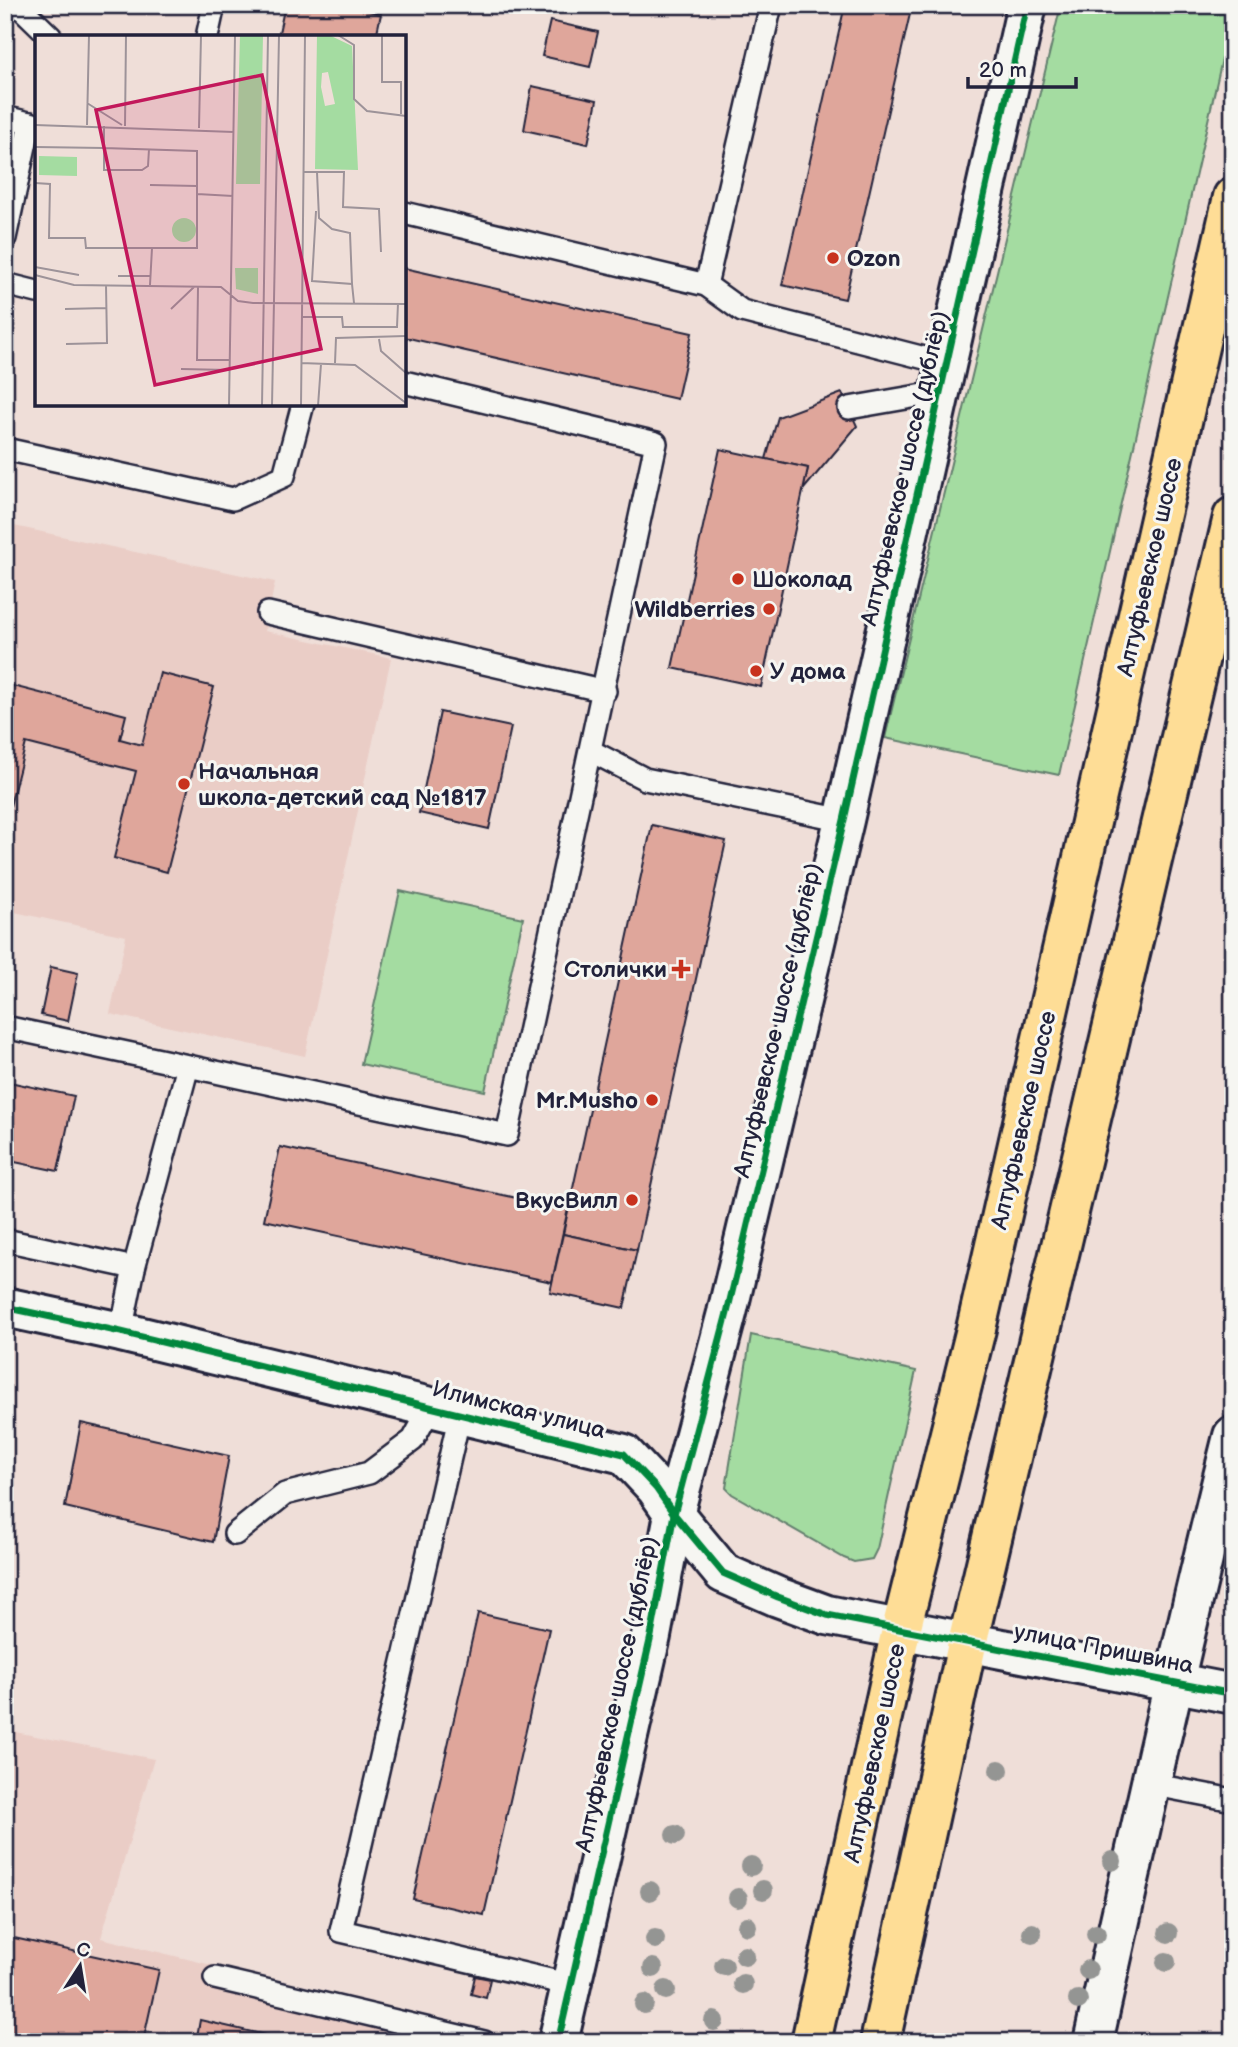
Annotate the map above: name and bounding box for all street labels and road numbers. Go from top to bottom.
street label: Алтуфьевское шоссе (дублёр) [855,308,955,629]
street label: Алтуфьевское шоссе [1111,455,1189,680]
street label: Алтуфьевское шоссе (дублёр) [728,860,828,1181]
street label: Алтуфьевское шоссе [985,1008,1063,1233]
street label: Илимская улица [429,1375,609,1445]
street label: Алтуфьевское шоссе (дублёр) [570,1534,664,1856]
street label: улица Пришвина [1012,1618,1196,1680]
street label: Алтуфьевское шоссе [838,1641,912,1866]

